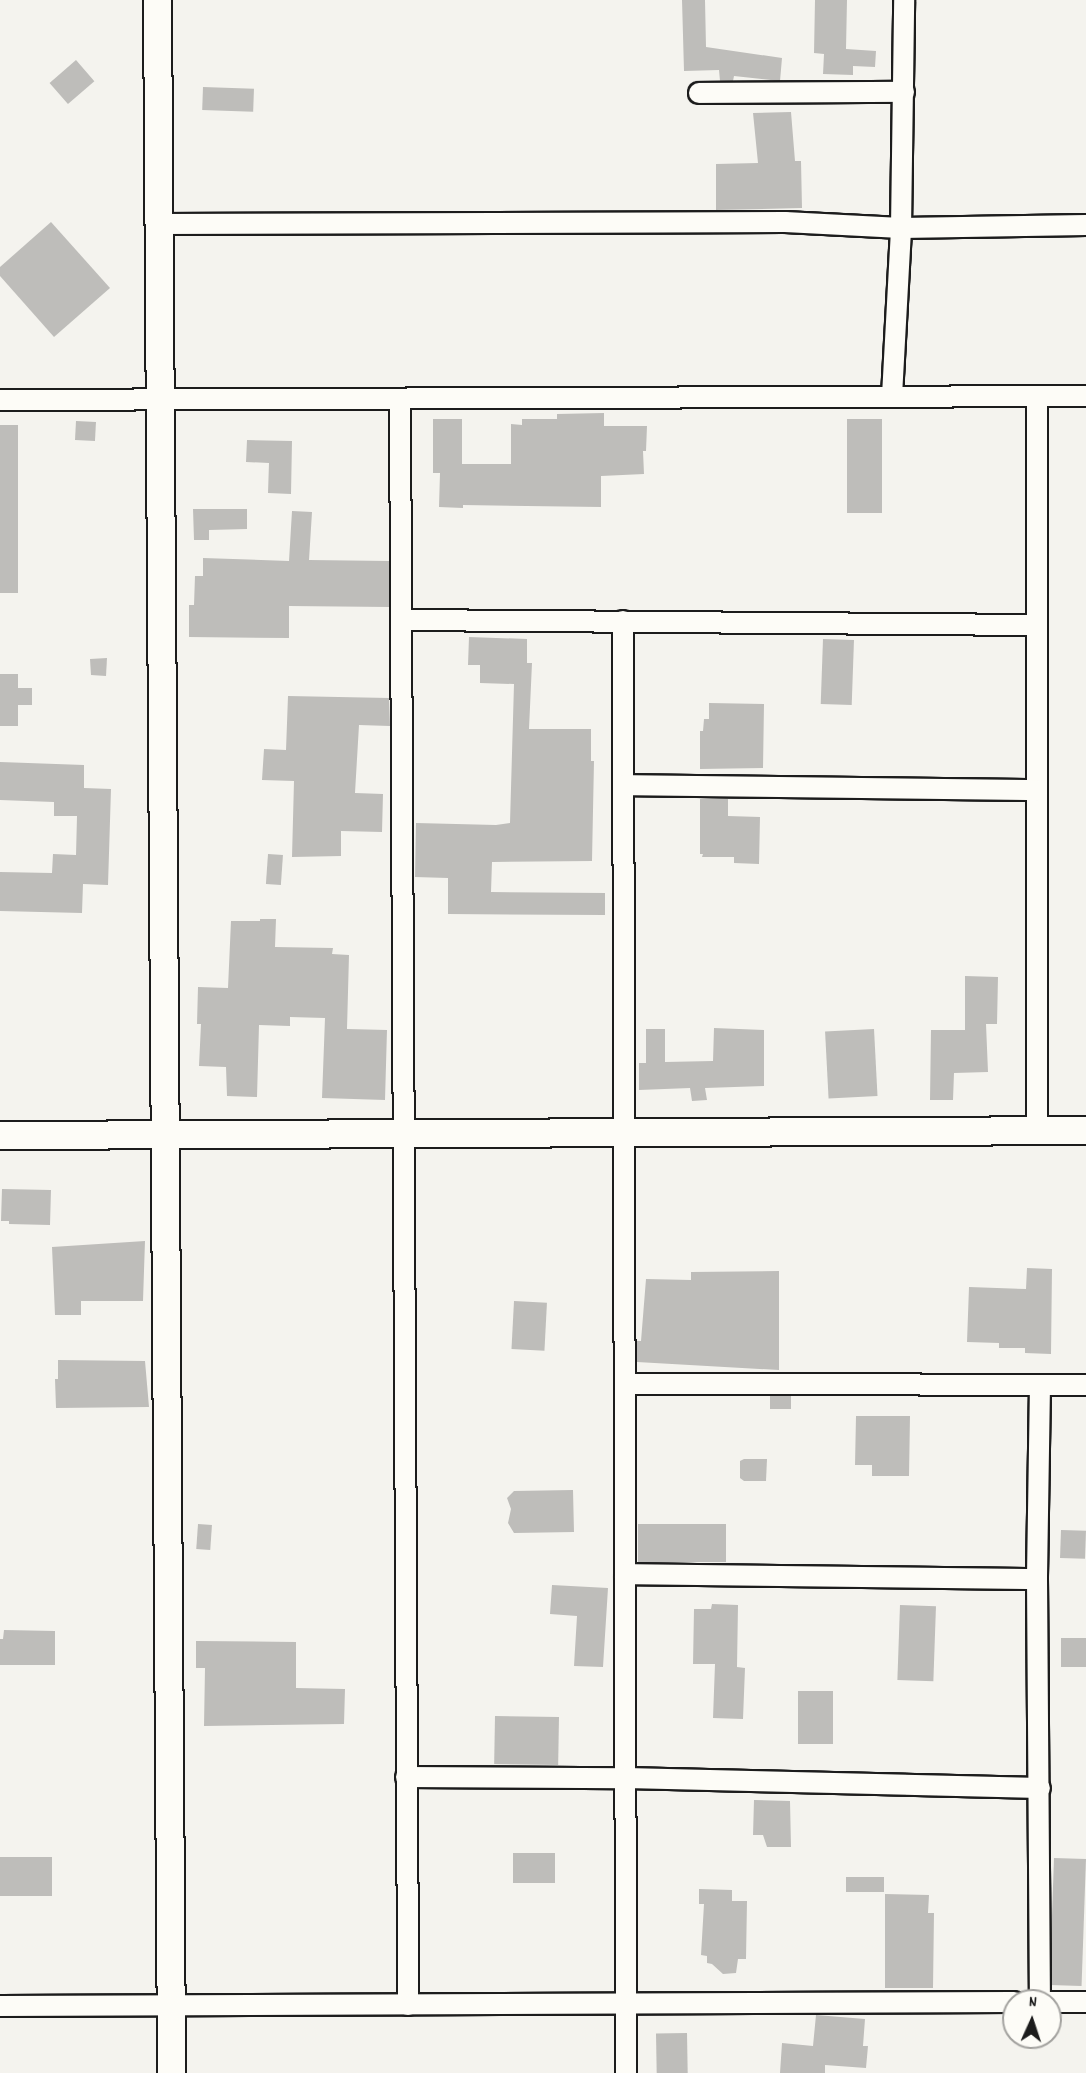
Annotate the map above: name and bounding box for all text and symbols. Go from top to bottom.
north arrow [1002,1989,1062,2049]
text: N [1028,1991,1037,2014]

